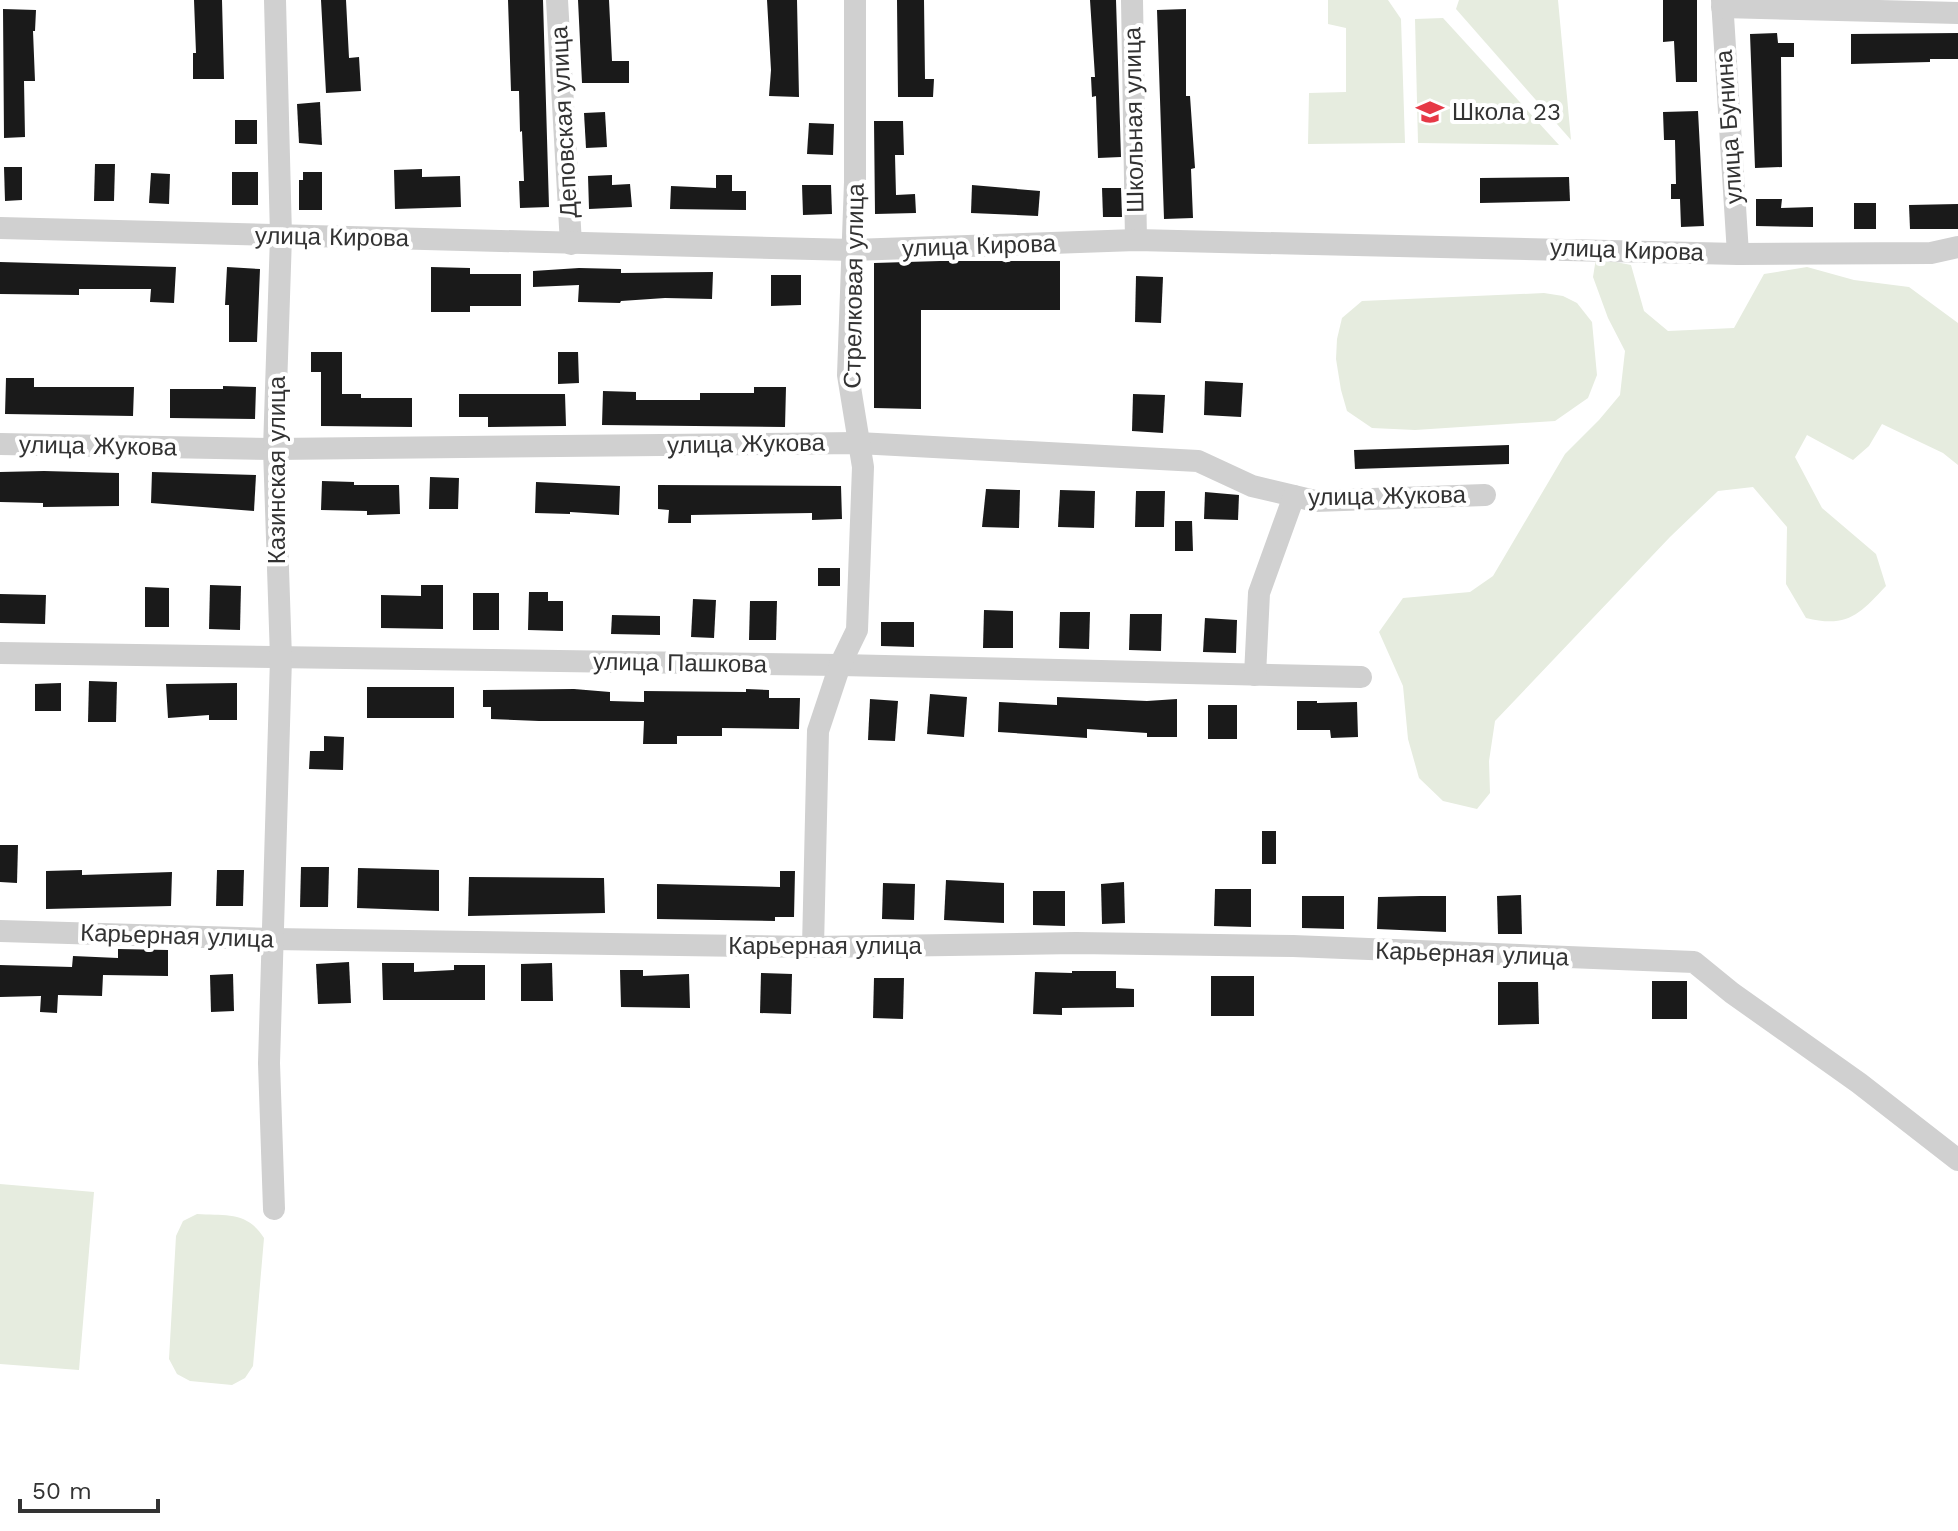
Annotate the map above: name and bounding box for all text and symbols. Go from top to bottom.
street label: Деповская улица [545,25,583,219]
street label: Школьная улица [1118,26,1150,213]
street label: улица Бунина [1710,48,1748,205]
school or university icon: Школа 23 [1415,97,1445,127]
place label: Школа 23 [1452,98,1561,126]
street label: Стрелковая улица [838,182,870,389]
street label: улица Кирова [255,222,410,252]
street label: улица Кирова [902,229,1057,263]
street label: улица Кирова [1550,233,1705,267]
street label: Казинская улица [263,375,291,564]
street label: улица Жукова [667,429,826,459]
street label: улица Жукова [19,431,178,461]
street label: улица Жукова [1308,481,1467,511]
street label: улица Пашкова [593,647,768,679]
street label: Карьерная улица [80,919,275,953]
street label: Карьерная улица [728,932,922,960]
street label: Карьерная улица [1375,937,1570,971]
scale bar [20,1463,158,1513]
text: 50 m [32,1477,92,1505]

